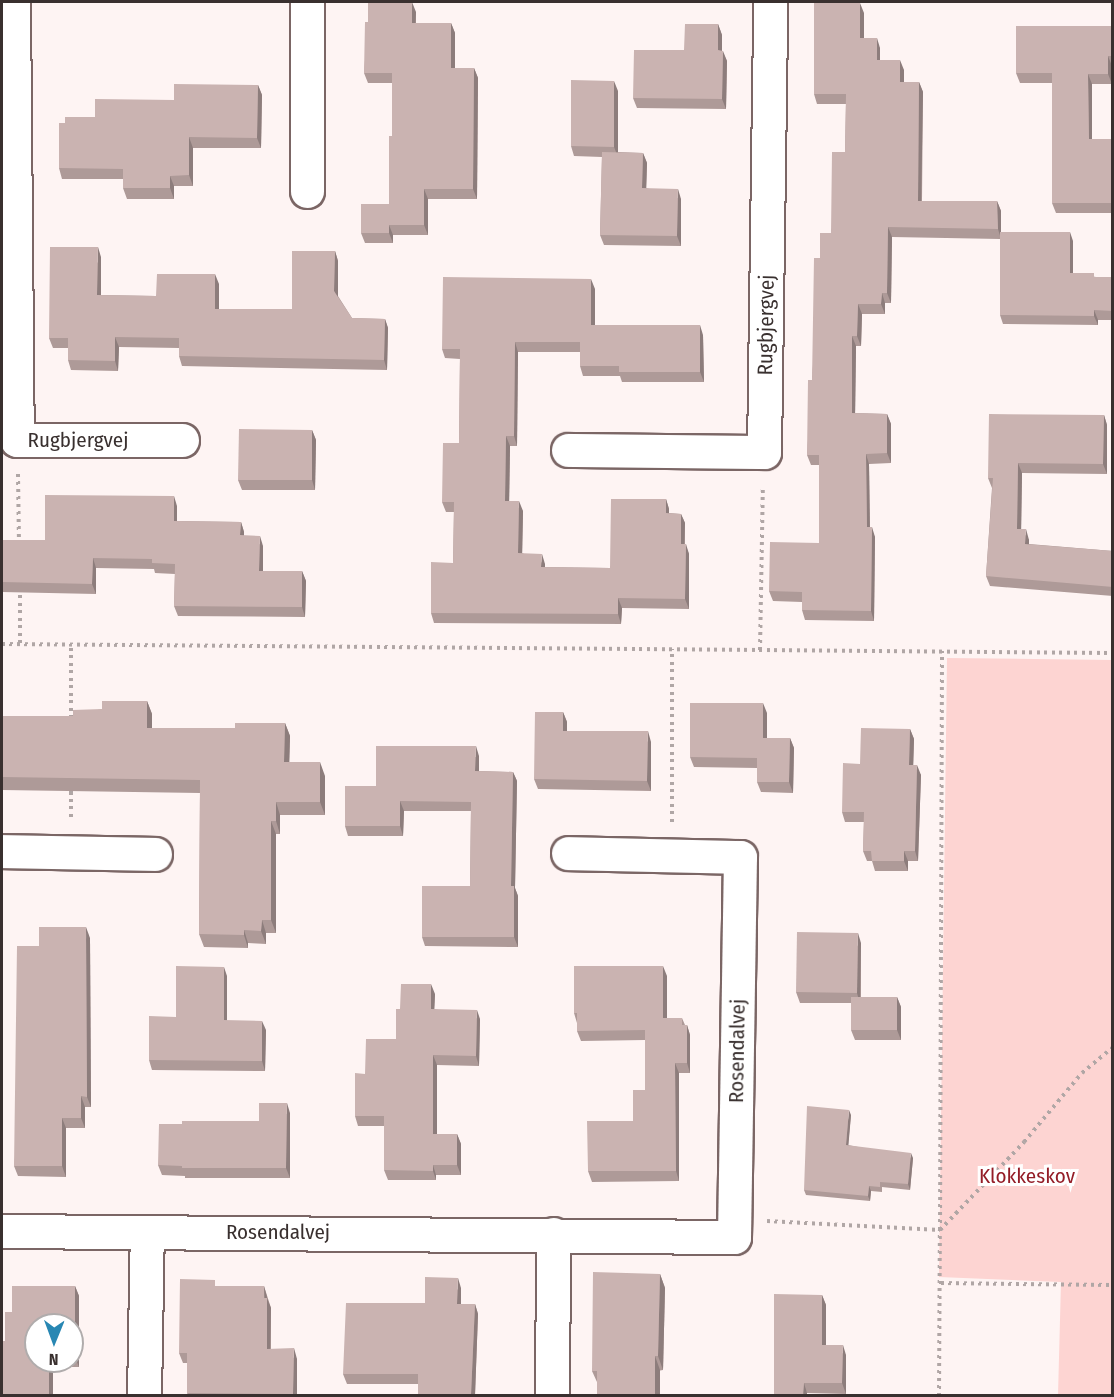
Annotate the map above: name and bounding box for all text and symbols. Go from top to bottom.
street label: Rugbjergvej [753,274,779,376]
street label: Rugbjergvej [28,427,128,453]
street label: Rosendalvej [723,999,751,1103]
park label: Klokkeskov [979,1163,1075,1189]
street label: Rosendalvej [226,1219,330,1245]
north arrow [24,1313,84,1373]
text: N [49,1350,59,1369]

